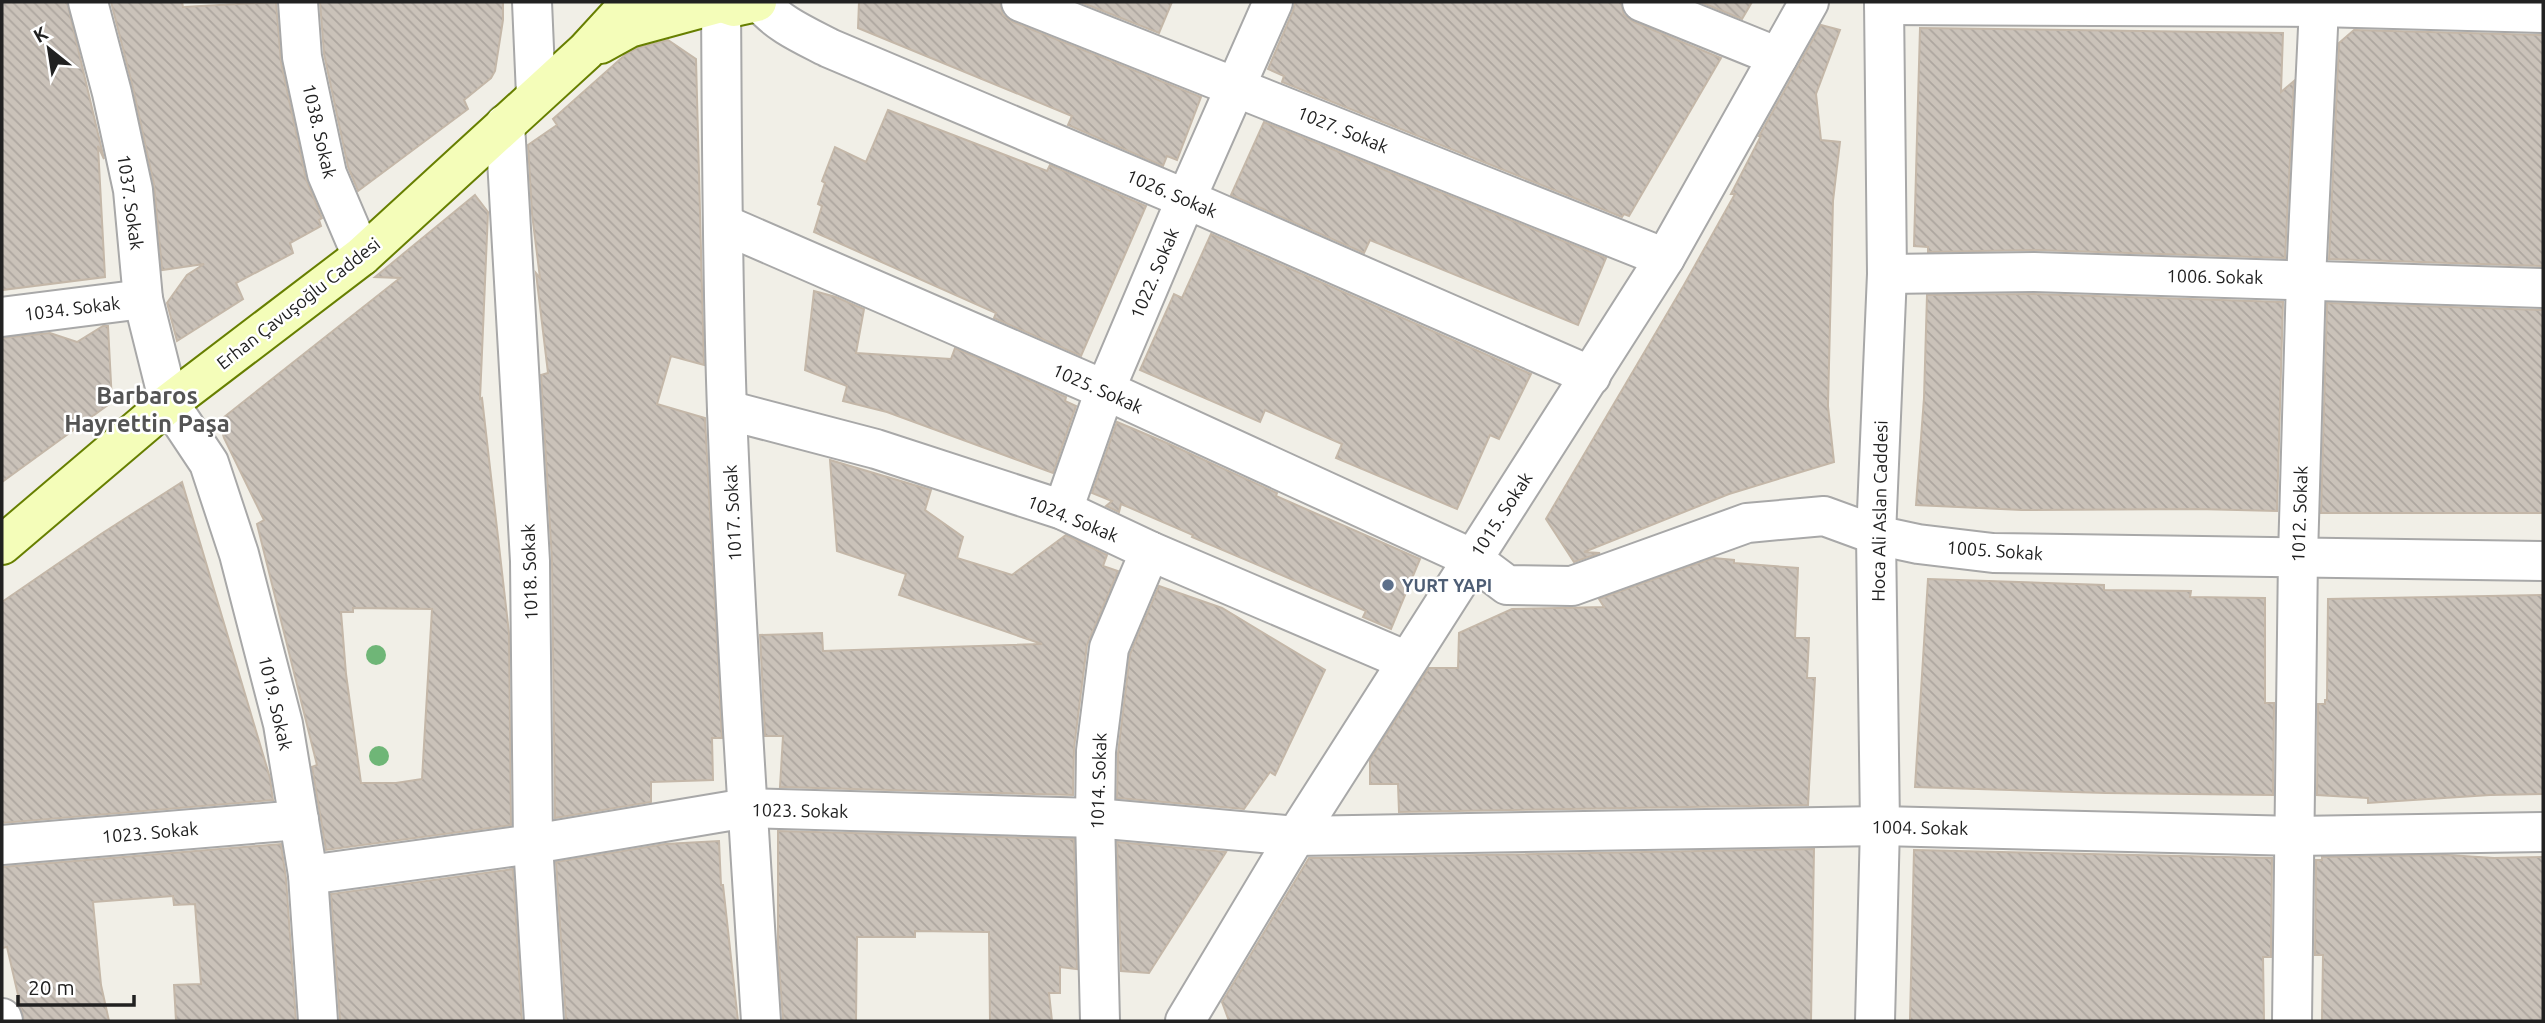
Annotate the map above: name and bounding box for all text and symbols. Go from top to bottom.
north arrow [14,14,84,84]
text: K [30,21,52,47]
street label: 1038. Sokak [299,82,341,180]
street label: 1027. Sokak [1294,102,1392,156]
street label: 1037. Sokak [114,153,148,251]
street label: 1026. Sokak [1124,165,1220,221]
street label: 1022. Sokak [1126,225,1182,321]
street label: Erhan Çavuşoğlu Caddesi [212,233,384,373]
street label: 1006. Sokak [2167,265,2263,287]
street label: 1034. Sokak [23,292,121,324]
street label: 1025. Sokak [1050,359,1146,417]
district label: Barbaros Hayrettin Paşa [64,382,230,437]
street label: Hoca Ali Aslan Caddesi [1867,420,1891,602]
street label: 1017. Sokak [719,464,745,562]
street label: 1012. Sokak [2287,465,2311,563]
street label: 1015. Sokak [1466,468,1536,560]
street label: 1024. Sokak [1024,491,1122,545]
street label: 1018. Sokak [517,523,541,621]
street label: 1005. Sokak [1946,537,2044,563]
place label: YURT YAPI [1402,575,1492,595]
marker: YURT YAPI [1380,577,1396,593]
street label: 1019. Sokak [255,654,297,752]
street label: 1014. Sokak [1086,732,1110,830]
street label: 1023. Sokak [752,799,848,821]
street label: 1004. Sokak [1872,816,1968,838]
street label: 1023. Sokak [101,818,199,846]
scale bar [18,964,133,1008]
text: 20 m [28,975,75,999]

